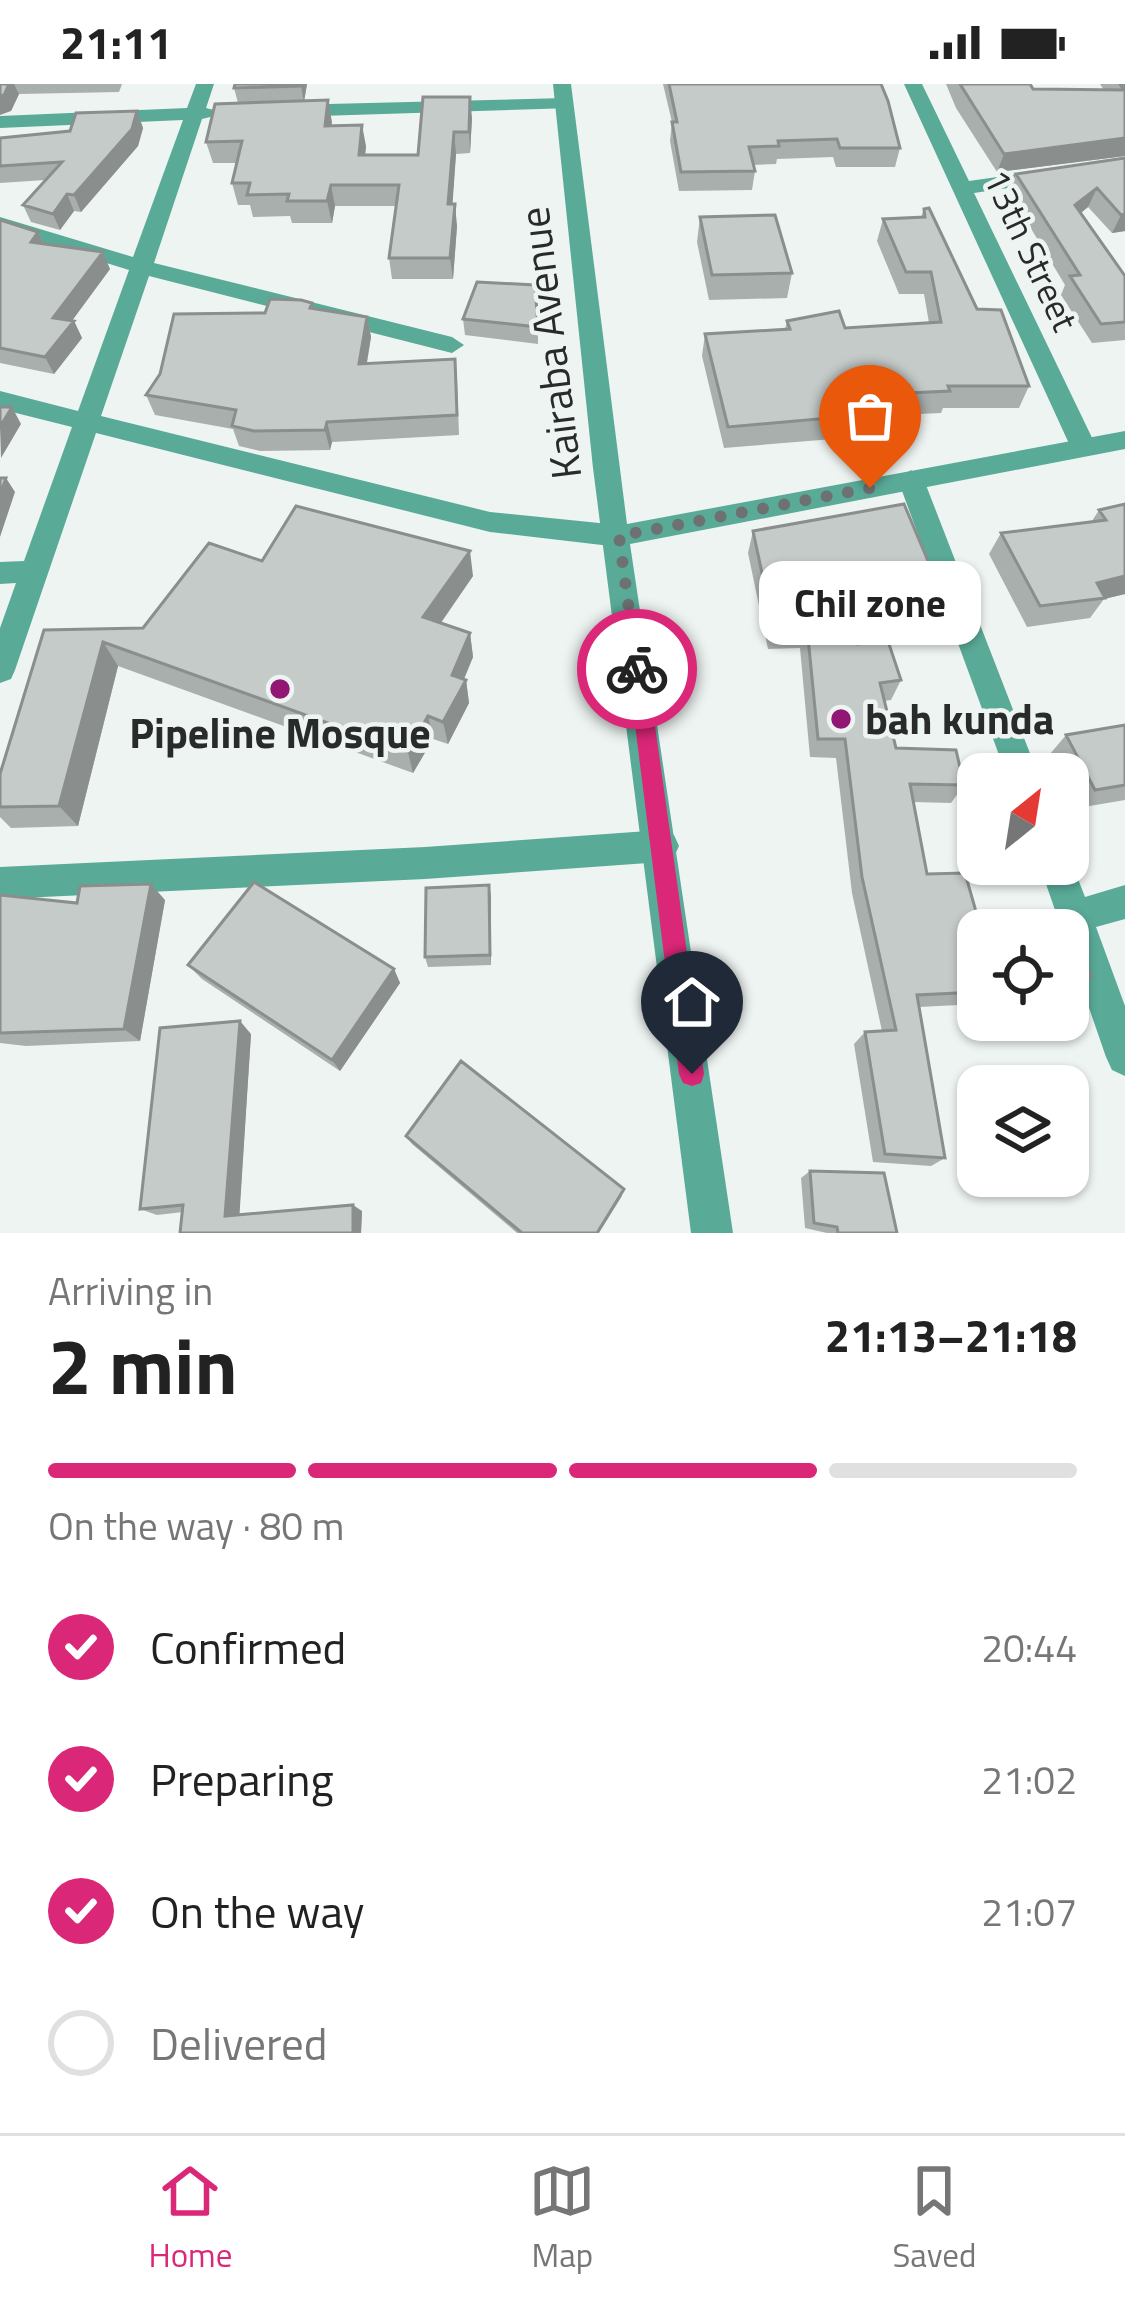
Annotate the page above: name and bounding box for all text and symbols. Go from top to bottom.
text: 21:11 [60,8,172,76]
street label: 13th Street [970,160,1093,340]
street label: Kairaba Avenue [501,204,597,483]
pin [819,365,921,488]
icon: bag [837,383,903,449]
callout: Chil zone [759,560,981,644]
text: Chil zone [794,573,946,632]
courier [577,609,697,729]
icon: bike [604,636,670,702]
marker: Pipeline Mosque [267,676,293,702]
place label: bah kunda [865,686,1054,750]
place label: Pipeline Mosque [129,700,431,764]
marker: bah kunda [828,706,854,732]
north arrow [957,753,1089,885]
map controls [957,753,1089,1197]
button: locate [957,909,1089,1041]
pin [641,951,743,1074]
icon: home [659,969,725,1035]
button: layers [957,1065,1089,1197]
text: Arriving in [48,1261,213,1320]
text: 21:13–21:18 [825,1301,1077,1369]
text: 2 min [48,1306,238,1424]
text: On the way · 80 m [48,1496,344,1555]
text: Confirmed [150,1613,346,1681]
icon: check [48,1614,114,1680]
text: 20:44 [981,1618,1077,1677]
text: Preparing [150,1745,334,1813]
icon: check [48,1746,114,1812]
text: 21:02 [981,1750,1077,1809]
text: On the way [150,1877,364,1945]
icon: check [48,1878,114,1944]
text: 21:07 [981,1882,1077,1941]
text: Delivered [150,2009,328,2077]
tab: Home [149,2158,232,2280]
tab: Map [529,2158,595,2280]
tab: Saved [892,2158,976,2280]

